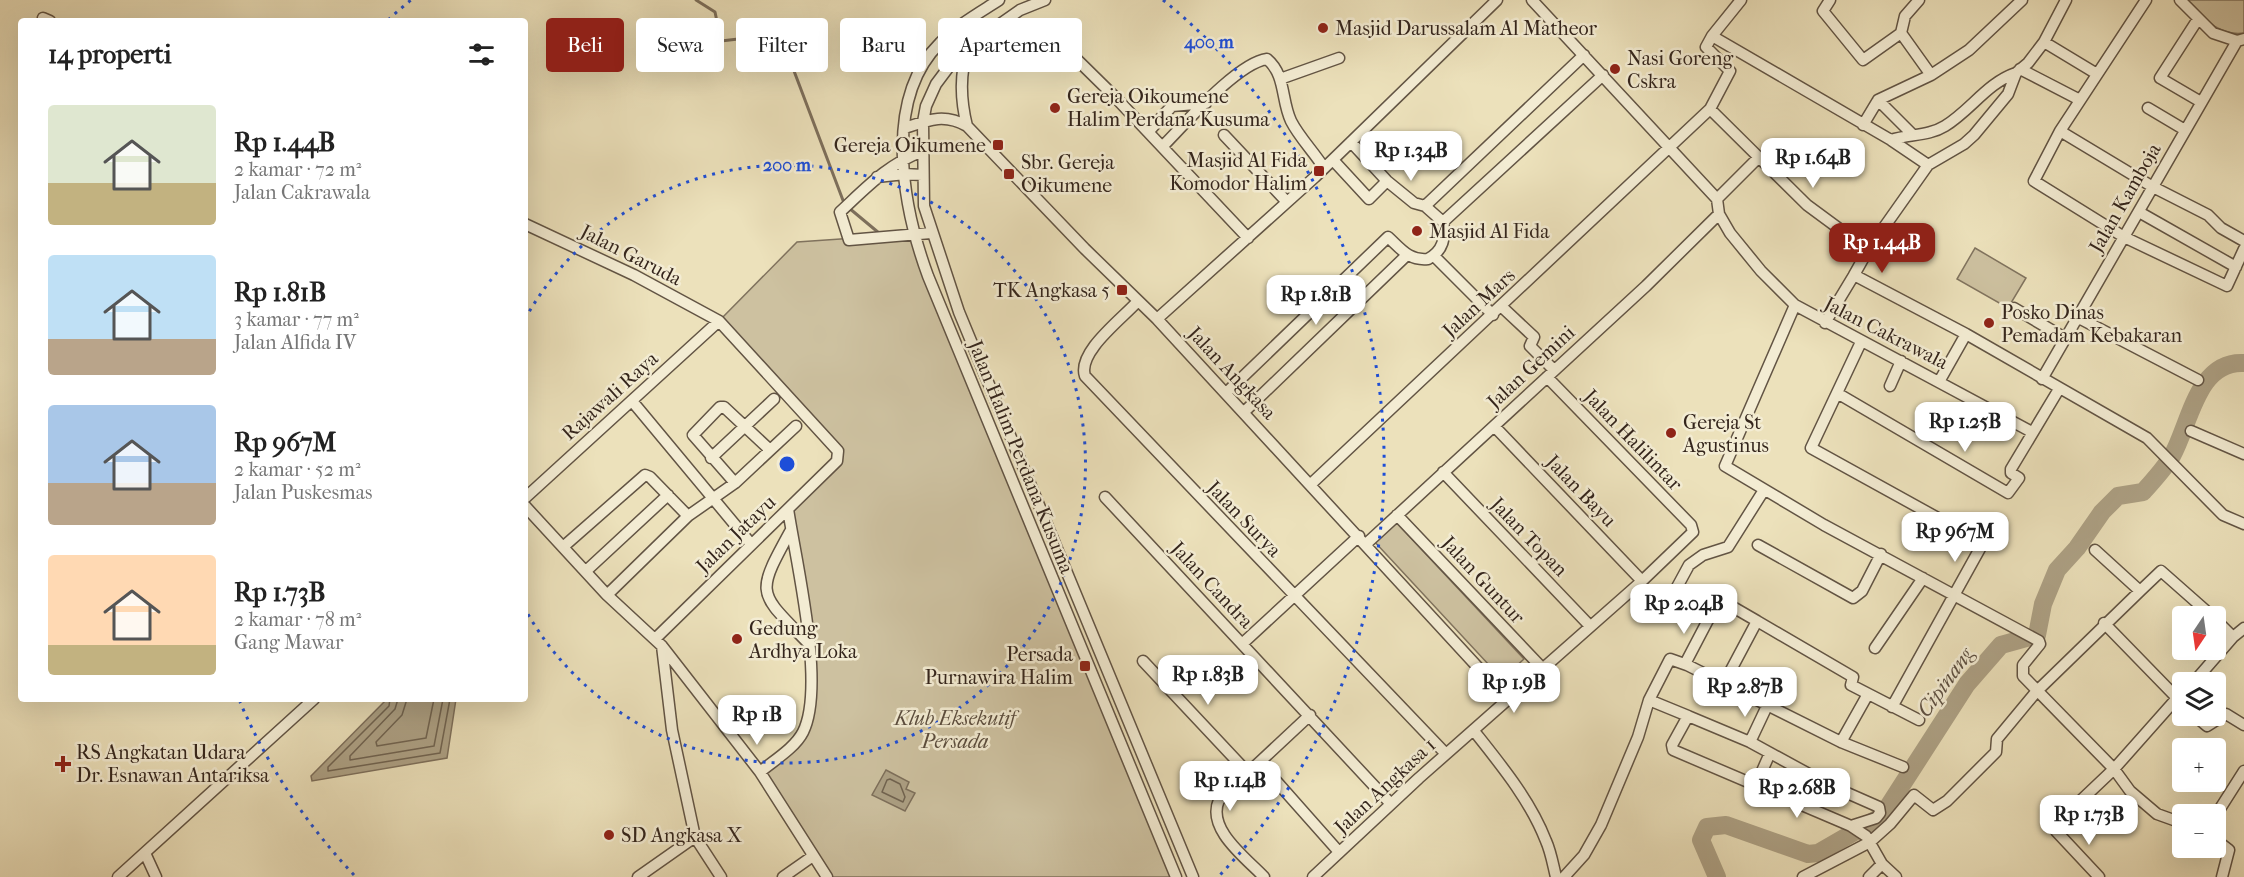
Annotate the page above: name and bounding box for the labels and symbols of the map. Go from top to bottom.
place label: Masjid Darussalam Al Matheor [1335,17,1598,40]
marker: Masjid Darussalam Al Matheor [1316,21,1330,35]
text: 400 m [1183,32,1235,53]
place label: Nasi Goreng Cskra [1627,47,1734,93]
marker: Nasi Goreng Cskra [1608,62,1622,76]
place label: Gereja Oikoumene Halim Perdana Kusuma [1067,85,1270,131]
marker: Gereja Oikoumene Halim Perdana Kusuma [1048,101,1062,115]
pin: Rp 1.34B [1349,131,1473,182]
place label: Gereja Oikumene [834,134,986,157]
marker: Gereja Oikumene [991,138,1005,152]
pin: Rp 1.64B [1751,138,1875,189]
street label: Jalan Kamboja [2083,139,2166,259]
place label: Masjid Al Fida Komodor Halim [1169,149,1308,195]
place label: Sbr. Gereja Oikumene [1021,151,1115,197]
text: 200 m [763,155,812,176]
marker: Masjid Al Fida Komodor Halim [1312,164,1326,178]
marker: Sbr. Gereja Oikumene [1002,167,1016,181]
street label: Jalan Garuda [575,219,686,291]
place label: Masjid Al Fida [1429,220,1550,243]
pin: Rp 1.44B [1820,223,1944,274]
marker: Masjid Al Fida [1410,224,1424,238]
street label: Jalan Mars [1437,264,1520,344]
pin: Rp 1.81B [1254,275,1378,326]
place label: TK Angkasa 5 [993,279,1110,302]
marker: TK Angkasa 5 [1115,283,1129,297]
street label: Jalan Cakrawala [1818,291,1953,375]
place label: Posko Dinas Pemadam Kebakaran [2001,301,2183,347]
marker: Posko Dinas Pemadam Kebakaran [1982,316,1996,330]
street label: Jalan Angkasa [1182,320,1281,425]
street label: Jalan Gemini [1481,321,1580,415]
street label: Jalan Halim Perdana Kusuma [963,335,1079,578]
street label: Rajawali Raya [557,346,663,445]
street label: Jalan Halilintar [1578,383,1687,496]
pin: Rp 1.25B [1903,402,2027,453]
place label: Gereja St Agustinus [1682,411,1769,457]
marker: Gereja St Agustinus [1664,426,1678,440]
street label: Jalan Bayu [1540,449,1621,532]
centre of rings [777,454,797,474]
street label: Jalan Surya [1201,475,1286,562]
street label: Jalan Jatayu [690,490,781,579]
street label: Jalan Topan [1484,491,1572,581]
pin: Rp 967M [1900,512,2010,563]
street label: Jalan Guntur [1435,530,1530,629]
street label: Jalan Candra [1165,536,1258,634]
pin: Rp 2.04B [1622,584,1746,635]
north arrow [2172,606,2226,660]
place label: Gedung Ardhya Loka [748,617,858,663]
marker: Gedung Ardhya Loka [730,632,744,646]
water label: Cipinang [1912,642,1979,721]
place label: Persada Purnawira Halim [925,643,1074,689]
pin: Rp 1.83B [1146,655,1270,706]
marker: Persada Purnawira Halim [1078,659,1092,673]
pin: Rp 1.9B [1459,663,1569,714]
pin: Rp 2.87B [1683,667,1807,718]
pin: Rp 1B [715,695,799,746]
park label: Klub Eksekutif Persada [892,707,1020,753]
street label: Jalan Angkasa 1 [1328,733,1440,840]
place label: RS Angkatan Udara Dr. Esnawan Antariksa [76,741,270,787]
marker: RS Angkatan Udara Dr. Esnawan Antariksa [54,755,72,773]
pin: Rp 1.14B [1168,761,1292,812]
pin: Rp 2.68B [1735,768,1859,819]
pin: Rp 1.73B [2027,795,2151,846]
place label: SD Angkasa X [621,824,743,847]
marker: SD Angkasa X [602,828,616,842]

